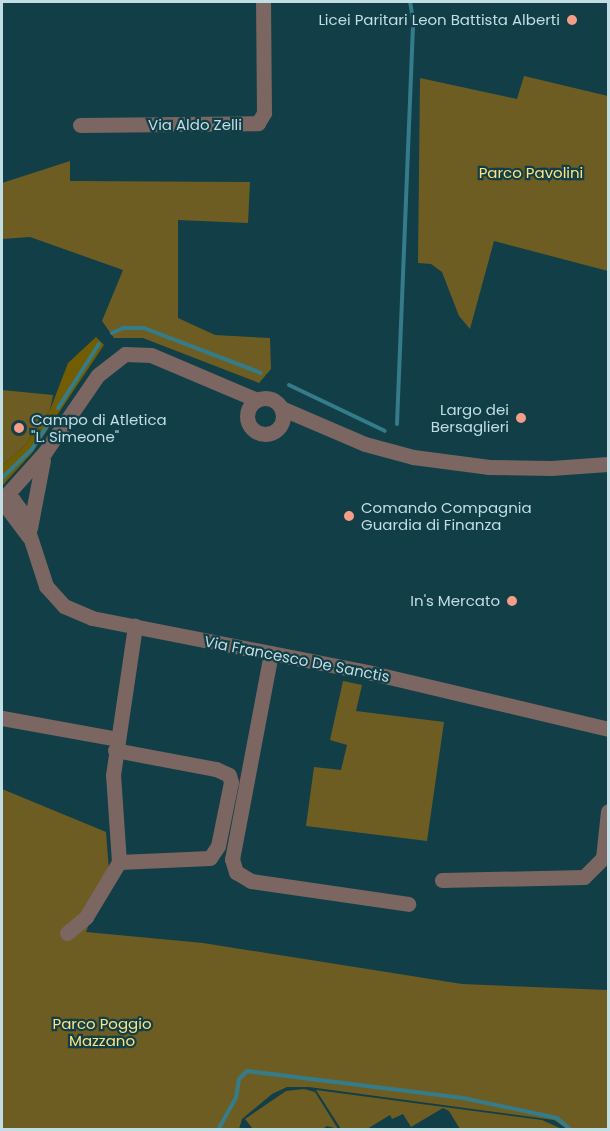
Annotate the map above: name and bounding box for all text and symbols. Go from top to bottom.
place label: Licei Paritari Leon Battista Alberti [318,11,560,29]
marker: Licei Paritari Leon Battista Alberti [565,13,579,27]
street label: Via Aldo Zelli [148,116,242,134]
park label: Parco Pavolini [479,164,583,182]
place label: Largo dei Bersaglieri [431,400,509,435]
place label: Campo di Atletica "L. Simeone" [31,410,167,445]
marker: Largo dei Bersaglieri [514,411,528,425]
marker: Campo di Atletica "L. Simeone" [12,421,26,435]
place label: Comando Compagnia Guardia di Finanza [361,498,532,533]
marker: Comando Compagnia Guardia di Finanza [342,509,356,523]
place label: In's Mercato [410,592,500,610]
marker: In's Mercato [505,594,519,608]
street label: Via Francesco De Sanctis [203,632,391,686]
park label: Parco Poggio Mazzano [53,1014,151,1049]

